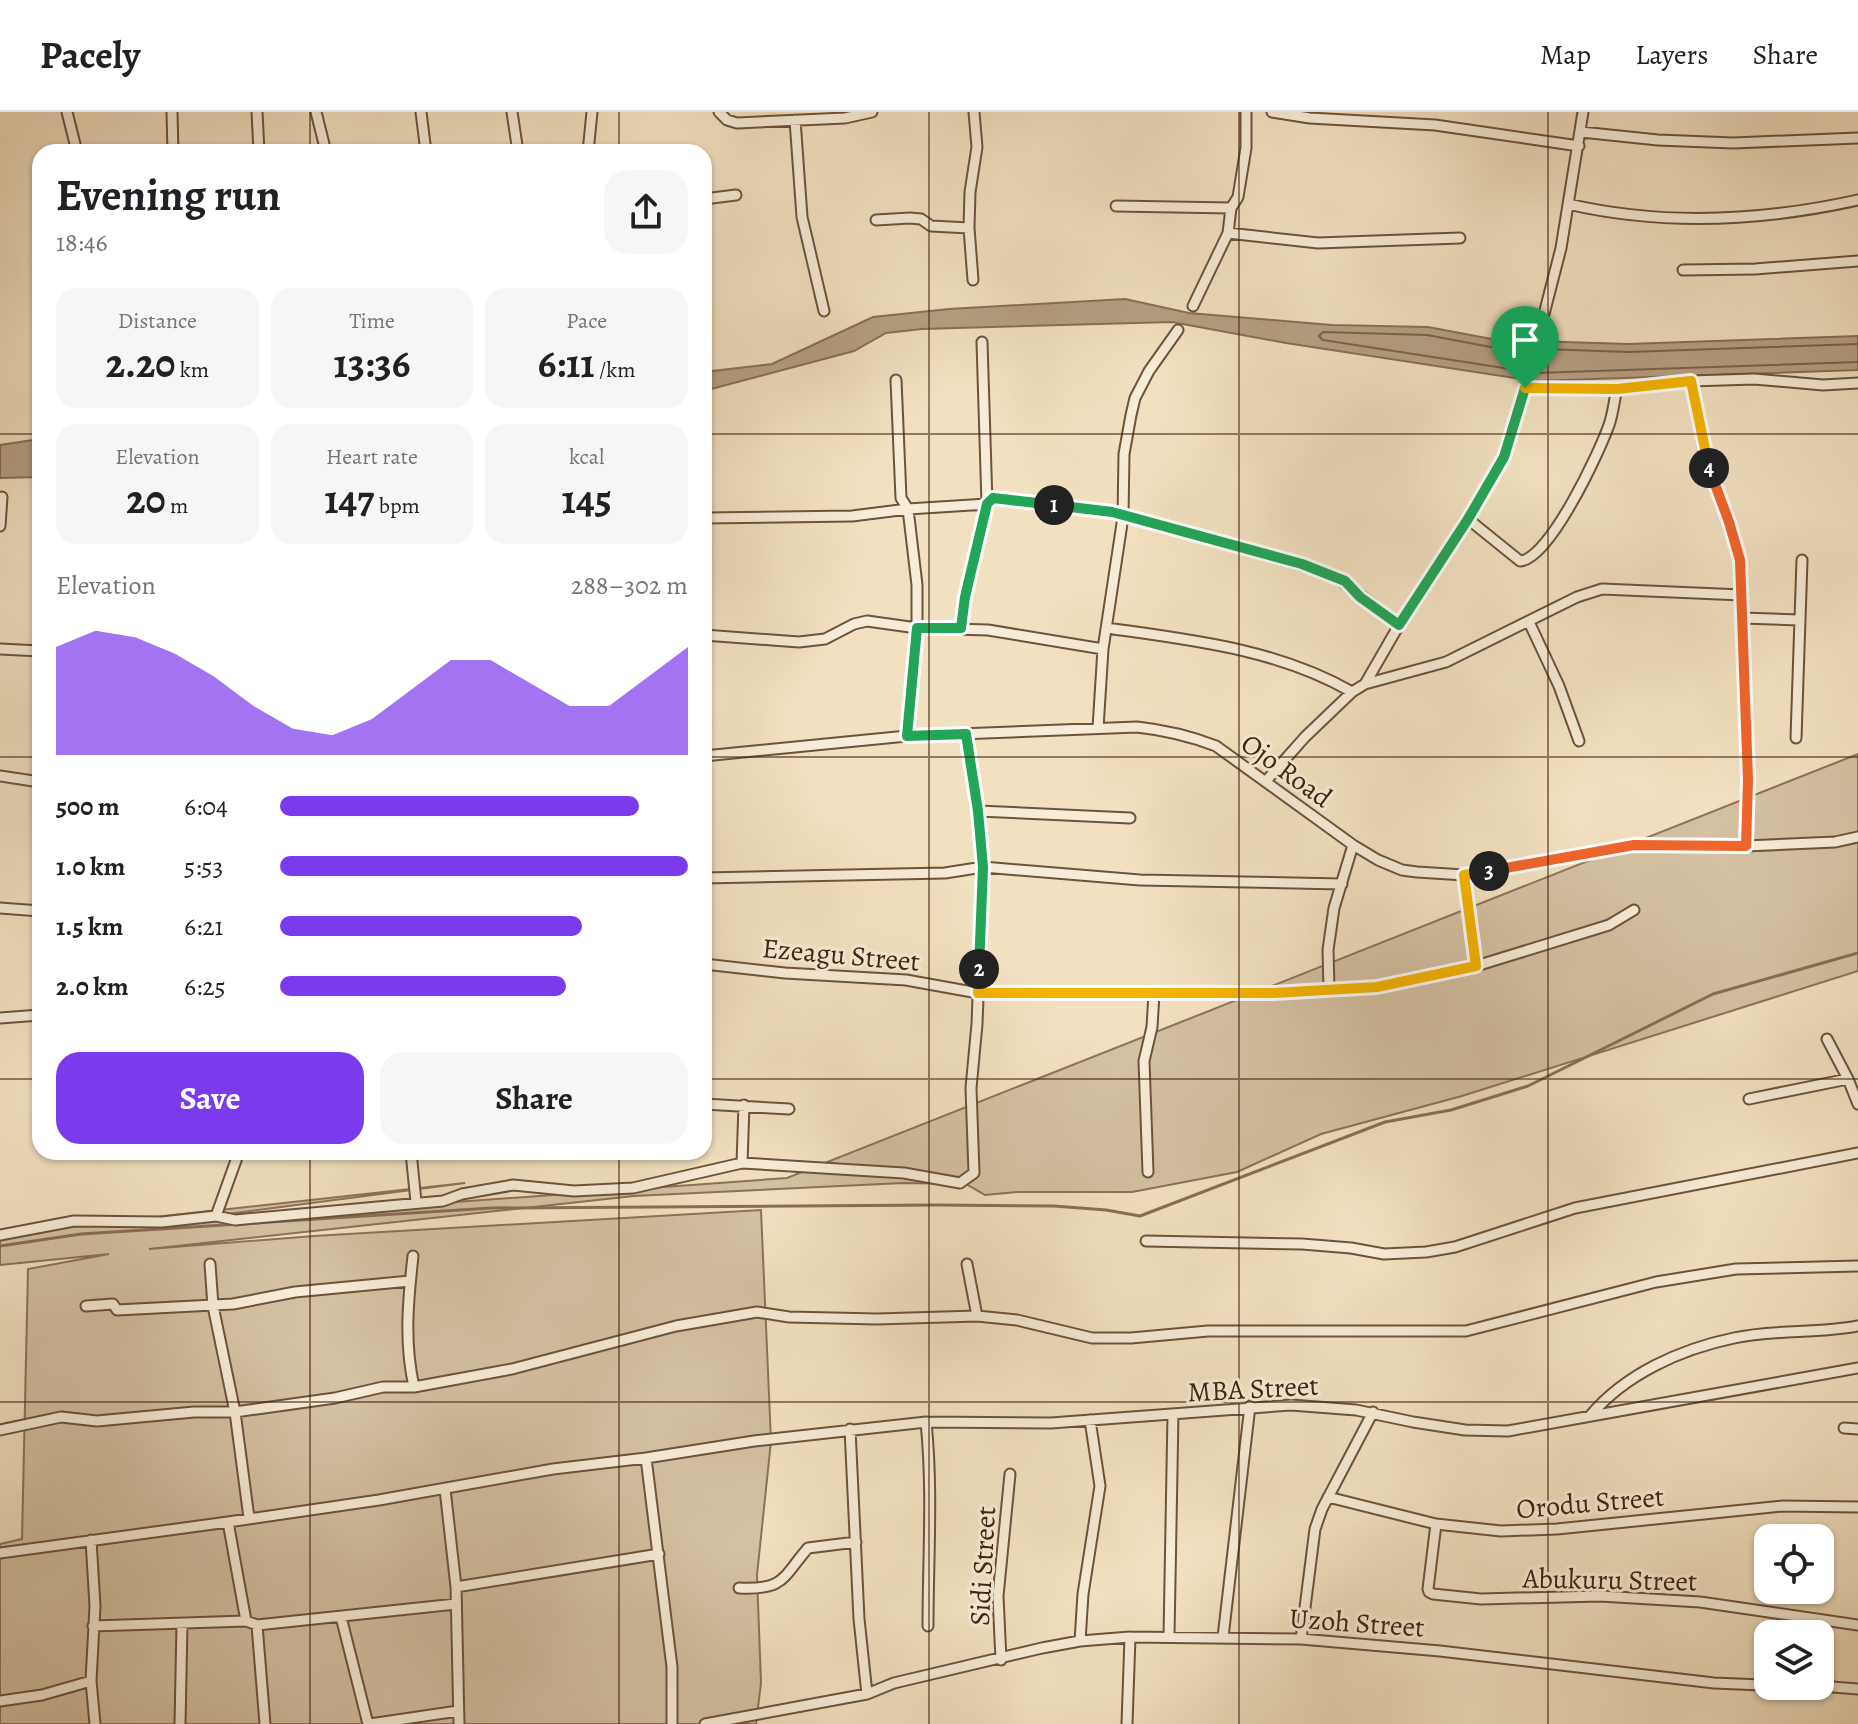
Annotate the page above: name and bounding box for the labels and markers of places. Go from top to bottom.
pin [1491,306,1559,388]
pin: 4 [1689,448,1729,488]
pin: 1 [1034,485,1074,525]
pin: 3 [1469,851,1509,891]
pin: 2 [959,949,999,989]

